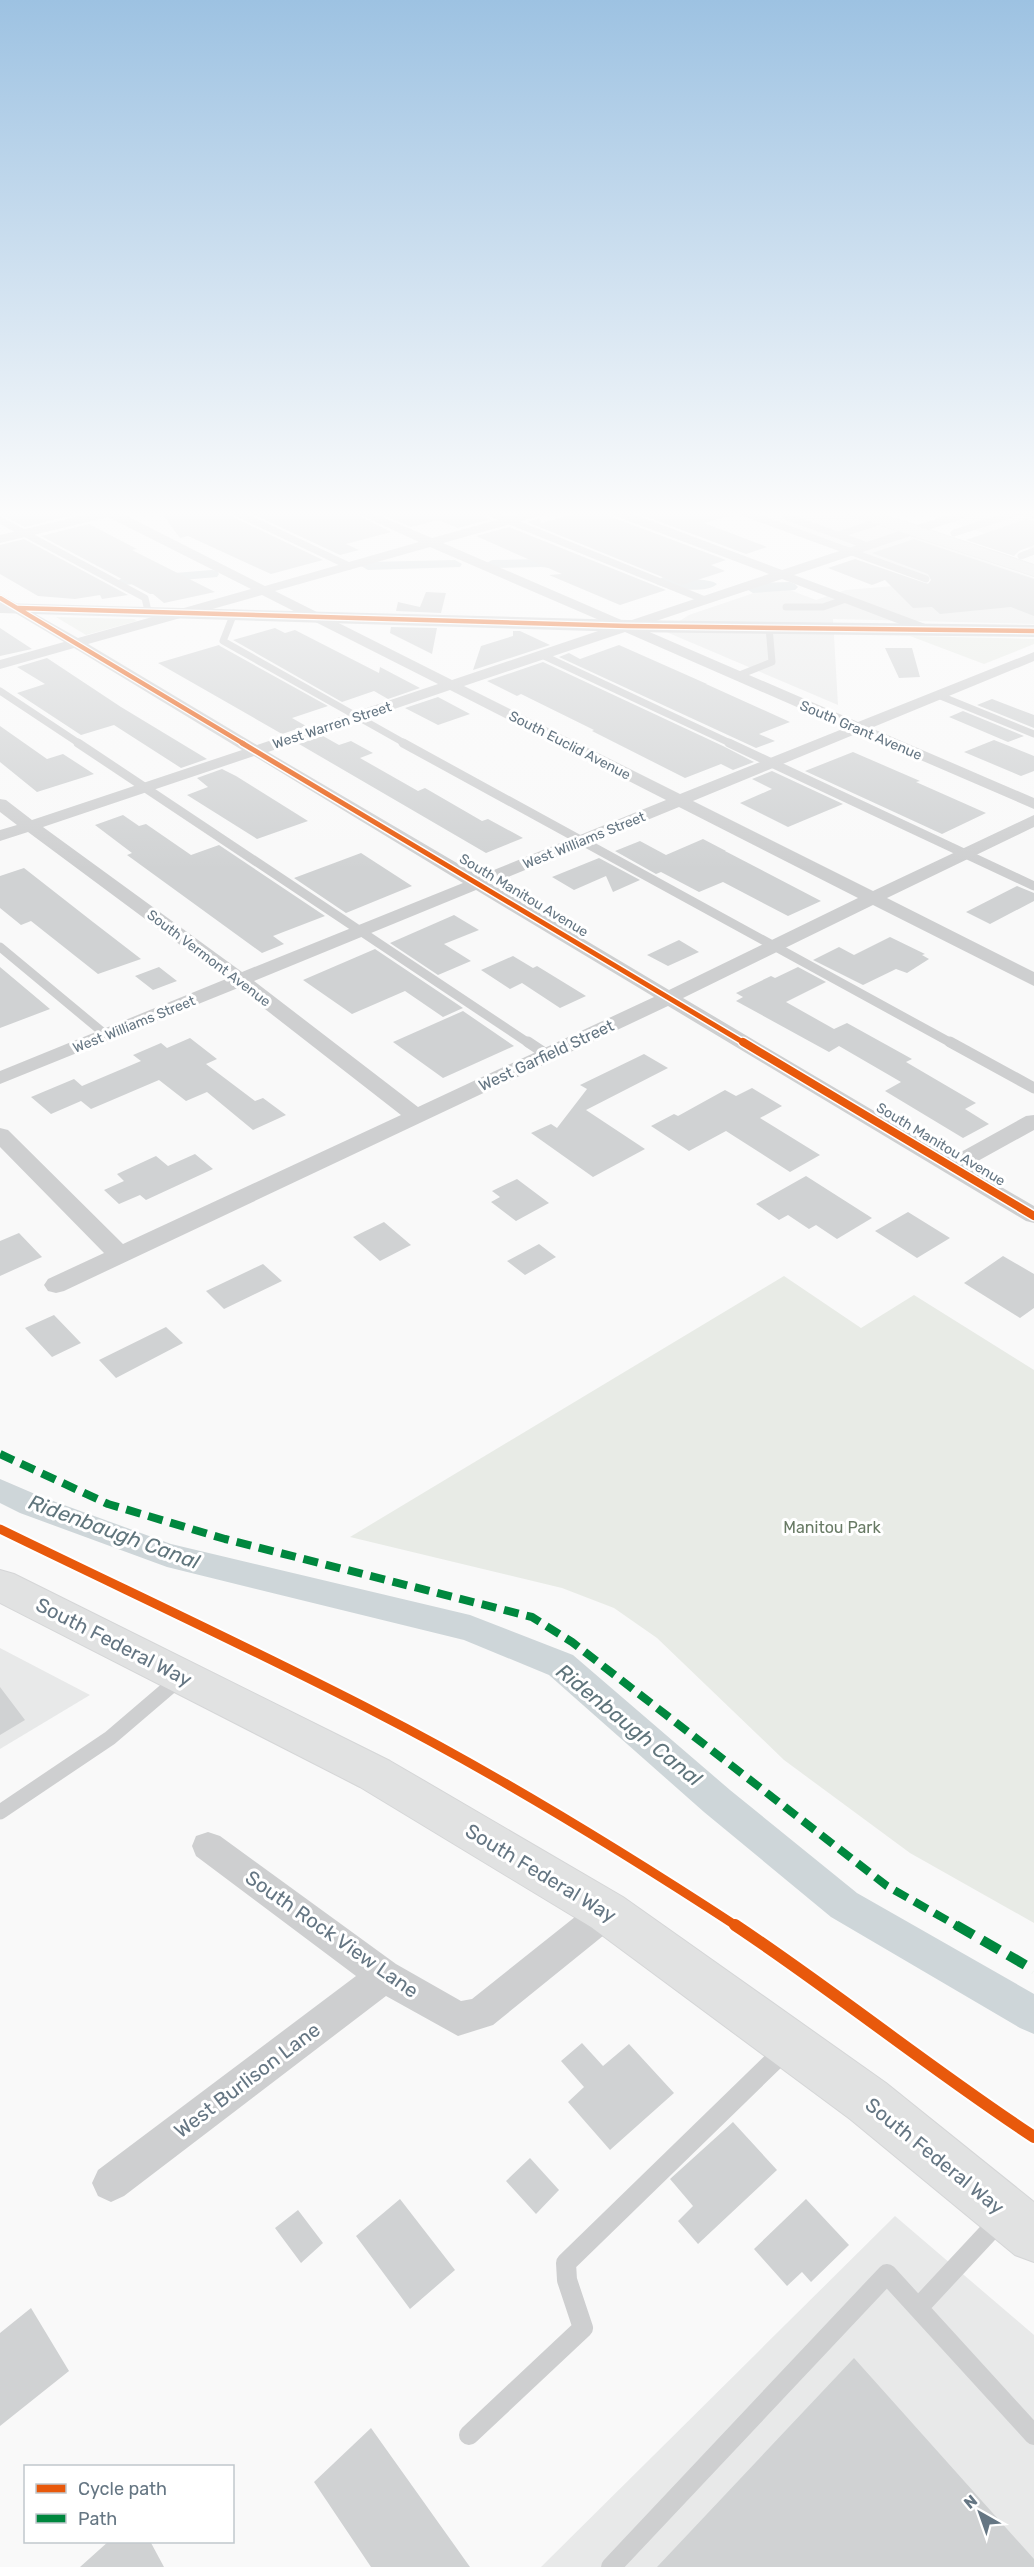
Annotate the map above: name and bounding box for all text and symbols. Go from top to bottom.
street label: South Grant Avenue [797,697,925,764]
street label: West Warren Street [271,698,394,753]
street label: South Euclid Avenue [506,707,634,784]
street label: West Williams Street [520,808,648,873]
street label: South Manitou Avenue [456,850,591,941]
street label: South Vermont Avenue [144,906,274,1010]
street label: West Williams Street [70,992,198,1057]
street label: West Garfield Street [476,1016,617,1095]
street label: South Manitou Avenue [873,1099,1008,1190]
water label: Ridenbaugh Canal [25,1489,204,1574]
park label: Manitou Park [783,1518,881,1537]
street label: South Federal Way [32,1592,196,1692]
water label: Ridenbaugh Canal [551,1658,708,1792]
street label: South Federal Way [461,1818,621,1928]
street label: South Rock View Lane [241,1865,423,2003]
street label: West Burlison Lane [169,2017,325,2143]
street label: South Federal Way [861,2093,1009,2219]
legend [24,2465,234,2543]
text: Cycle path [78,2478,167,2500]
north arrow [950,2483,1010,2543]
text: N [960,2491,981,2513]
text: Path [78,2508,117,2530]

